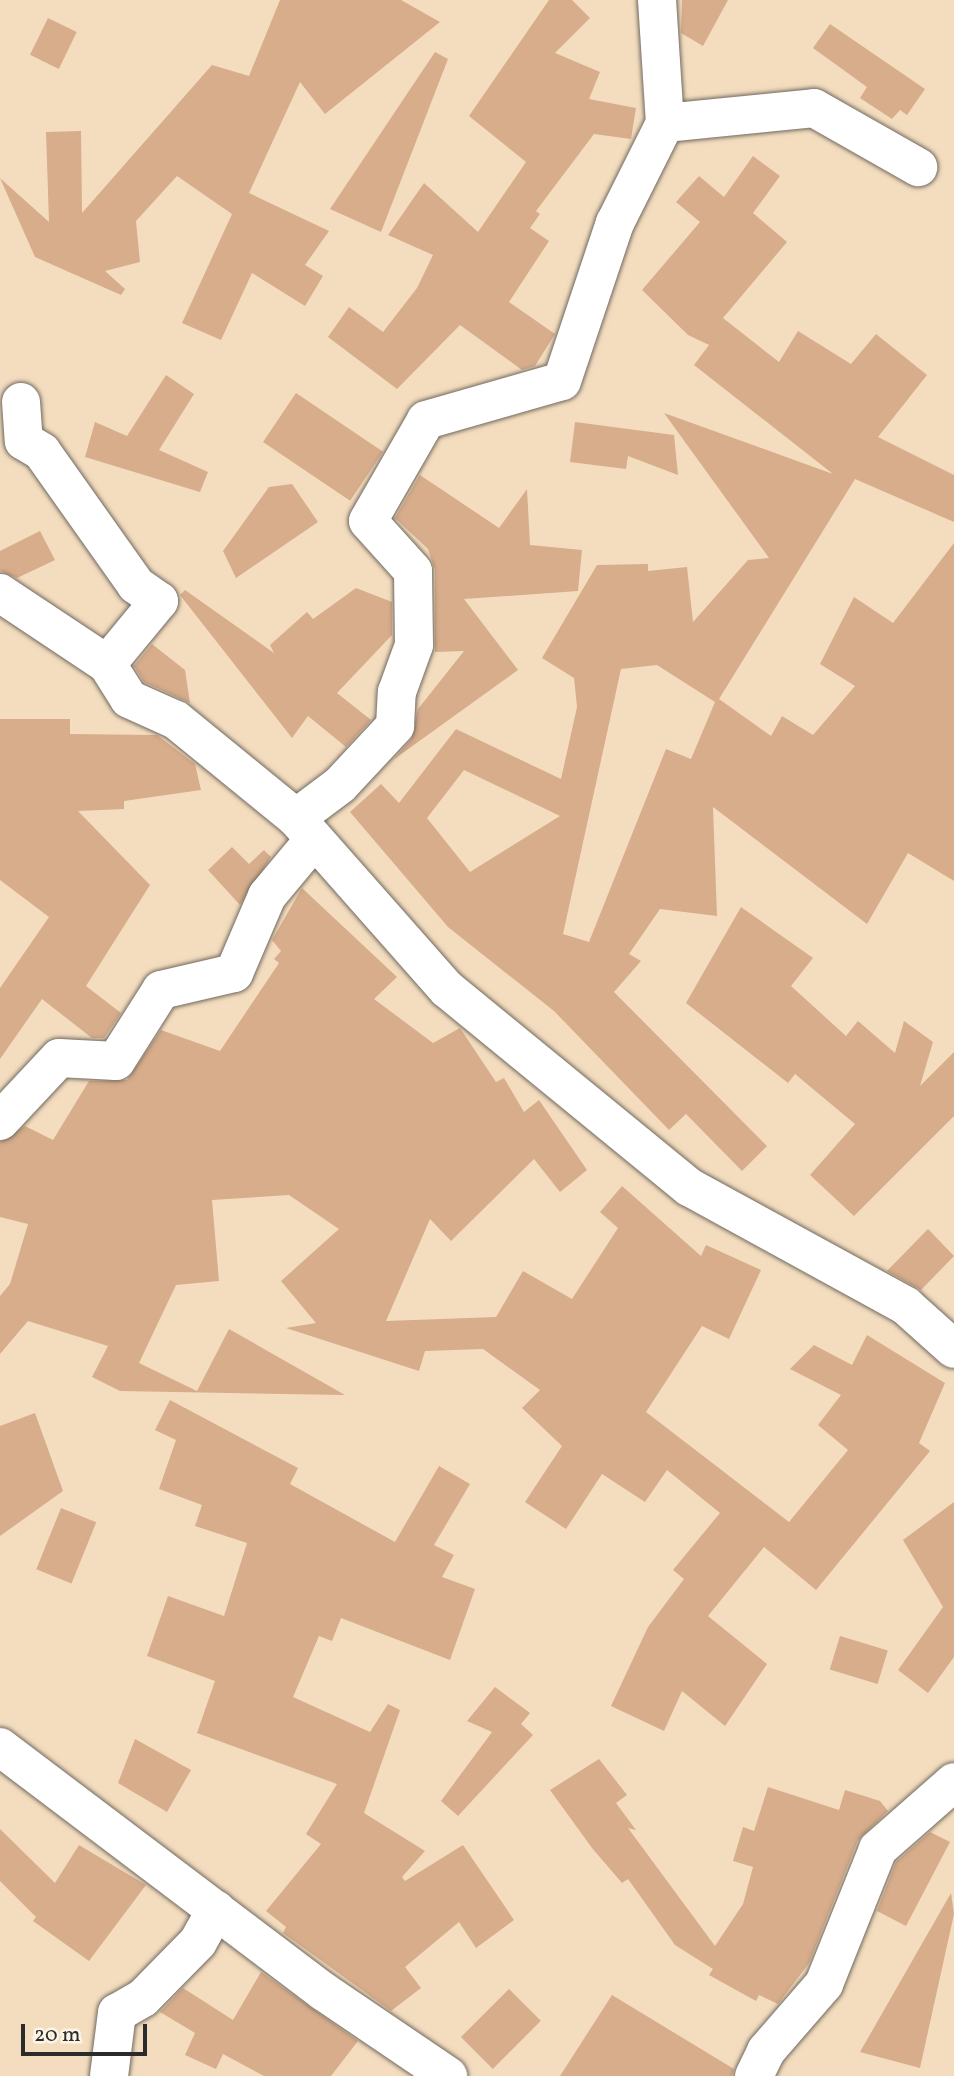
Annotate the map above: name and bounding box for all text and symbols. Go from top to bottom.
scale bar [24,2010,150,2054]
text: 20 m [34,2021,80,2050]

